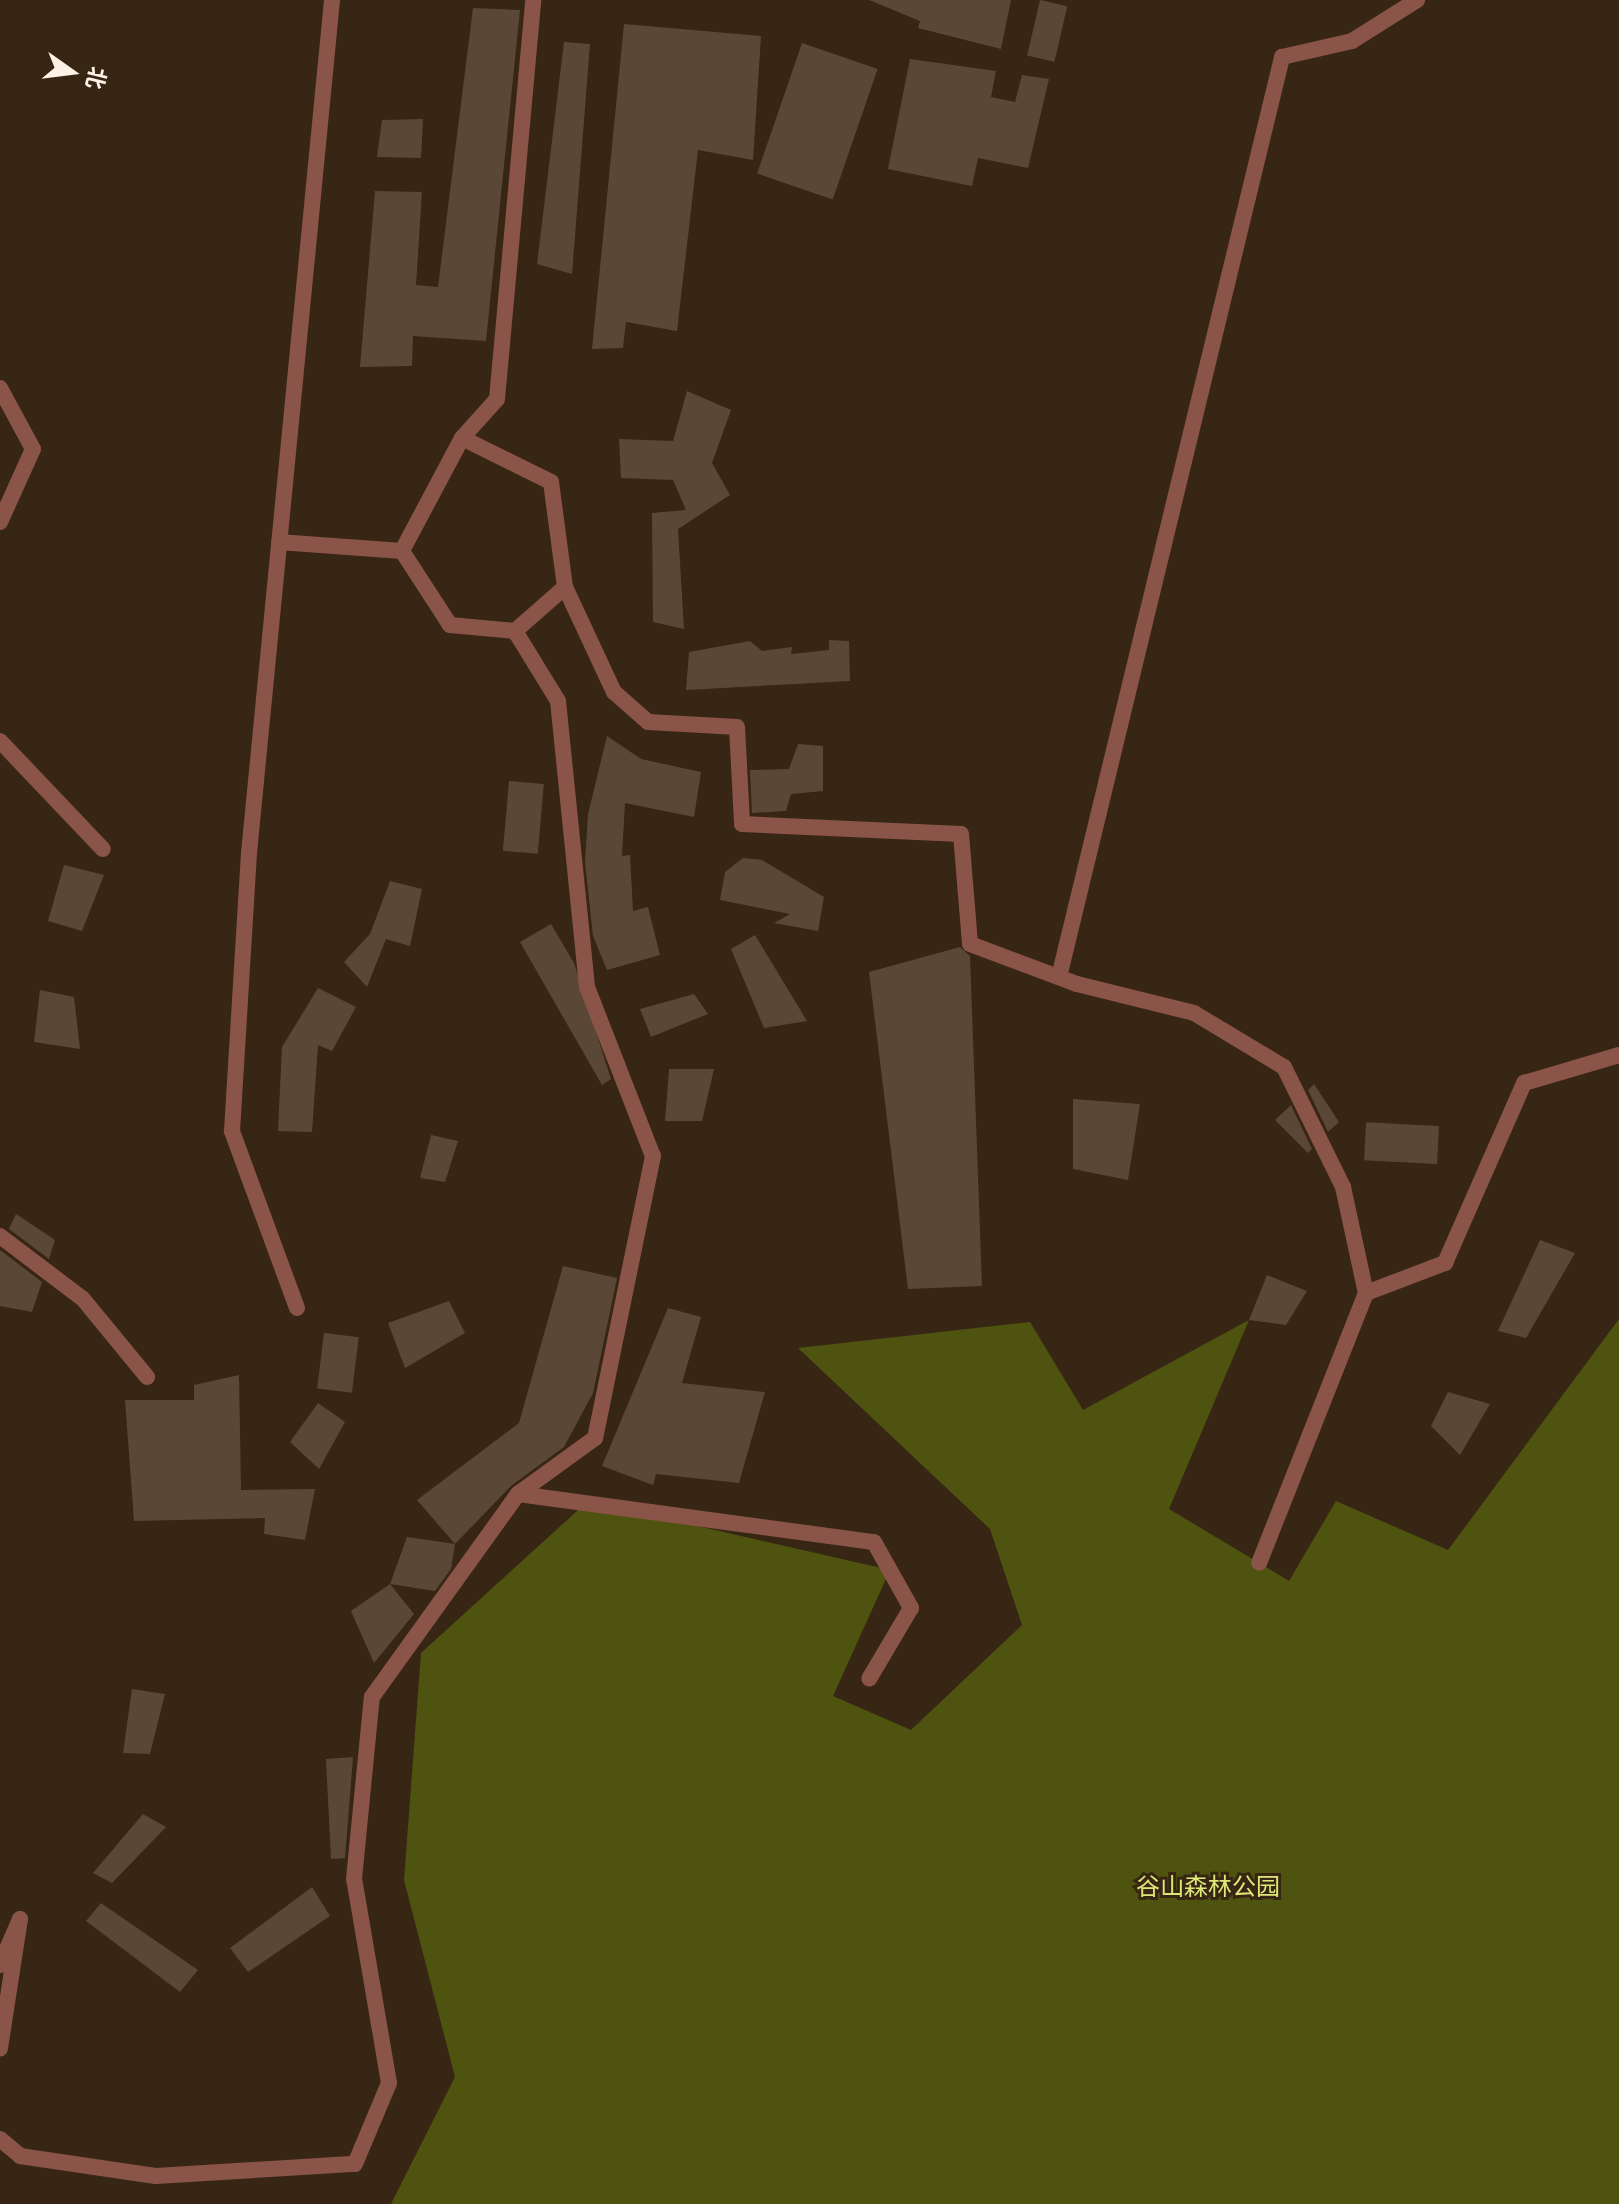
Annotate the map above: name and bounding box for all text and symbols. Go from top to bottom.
north arrow [32,32,112,112]
text: 北 [80,64,111,92]
park label: 谷山森林公园 [1136,1874,1280,1902]

